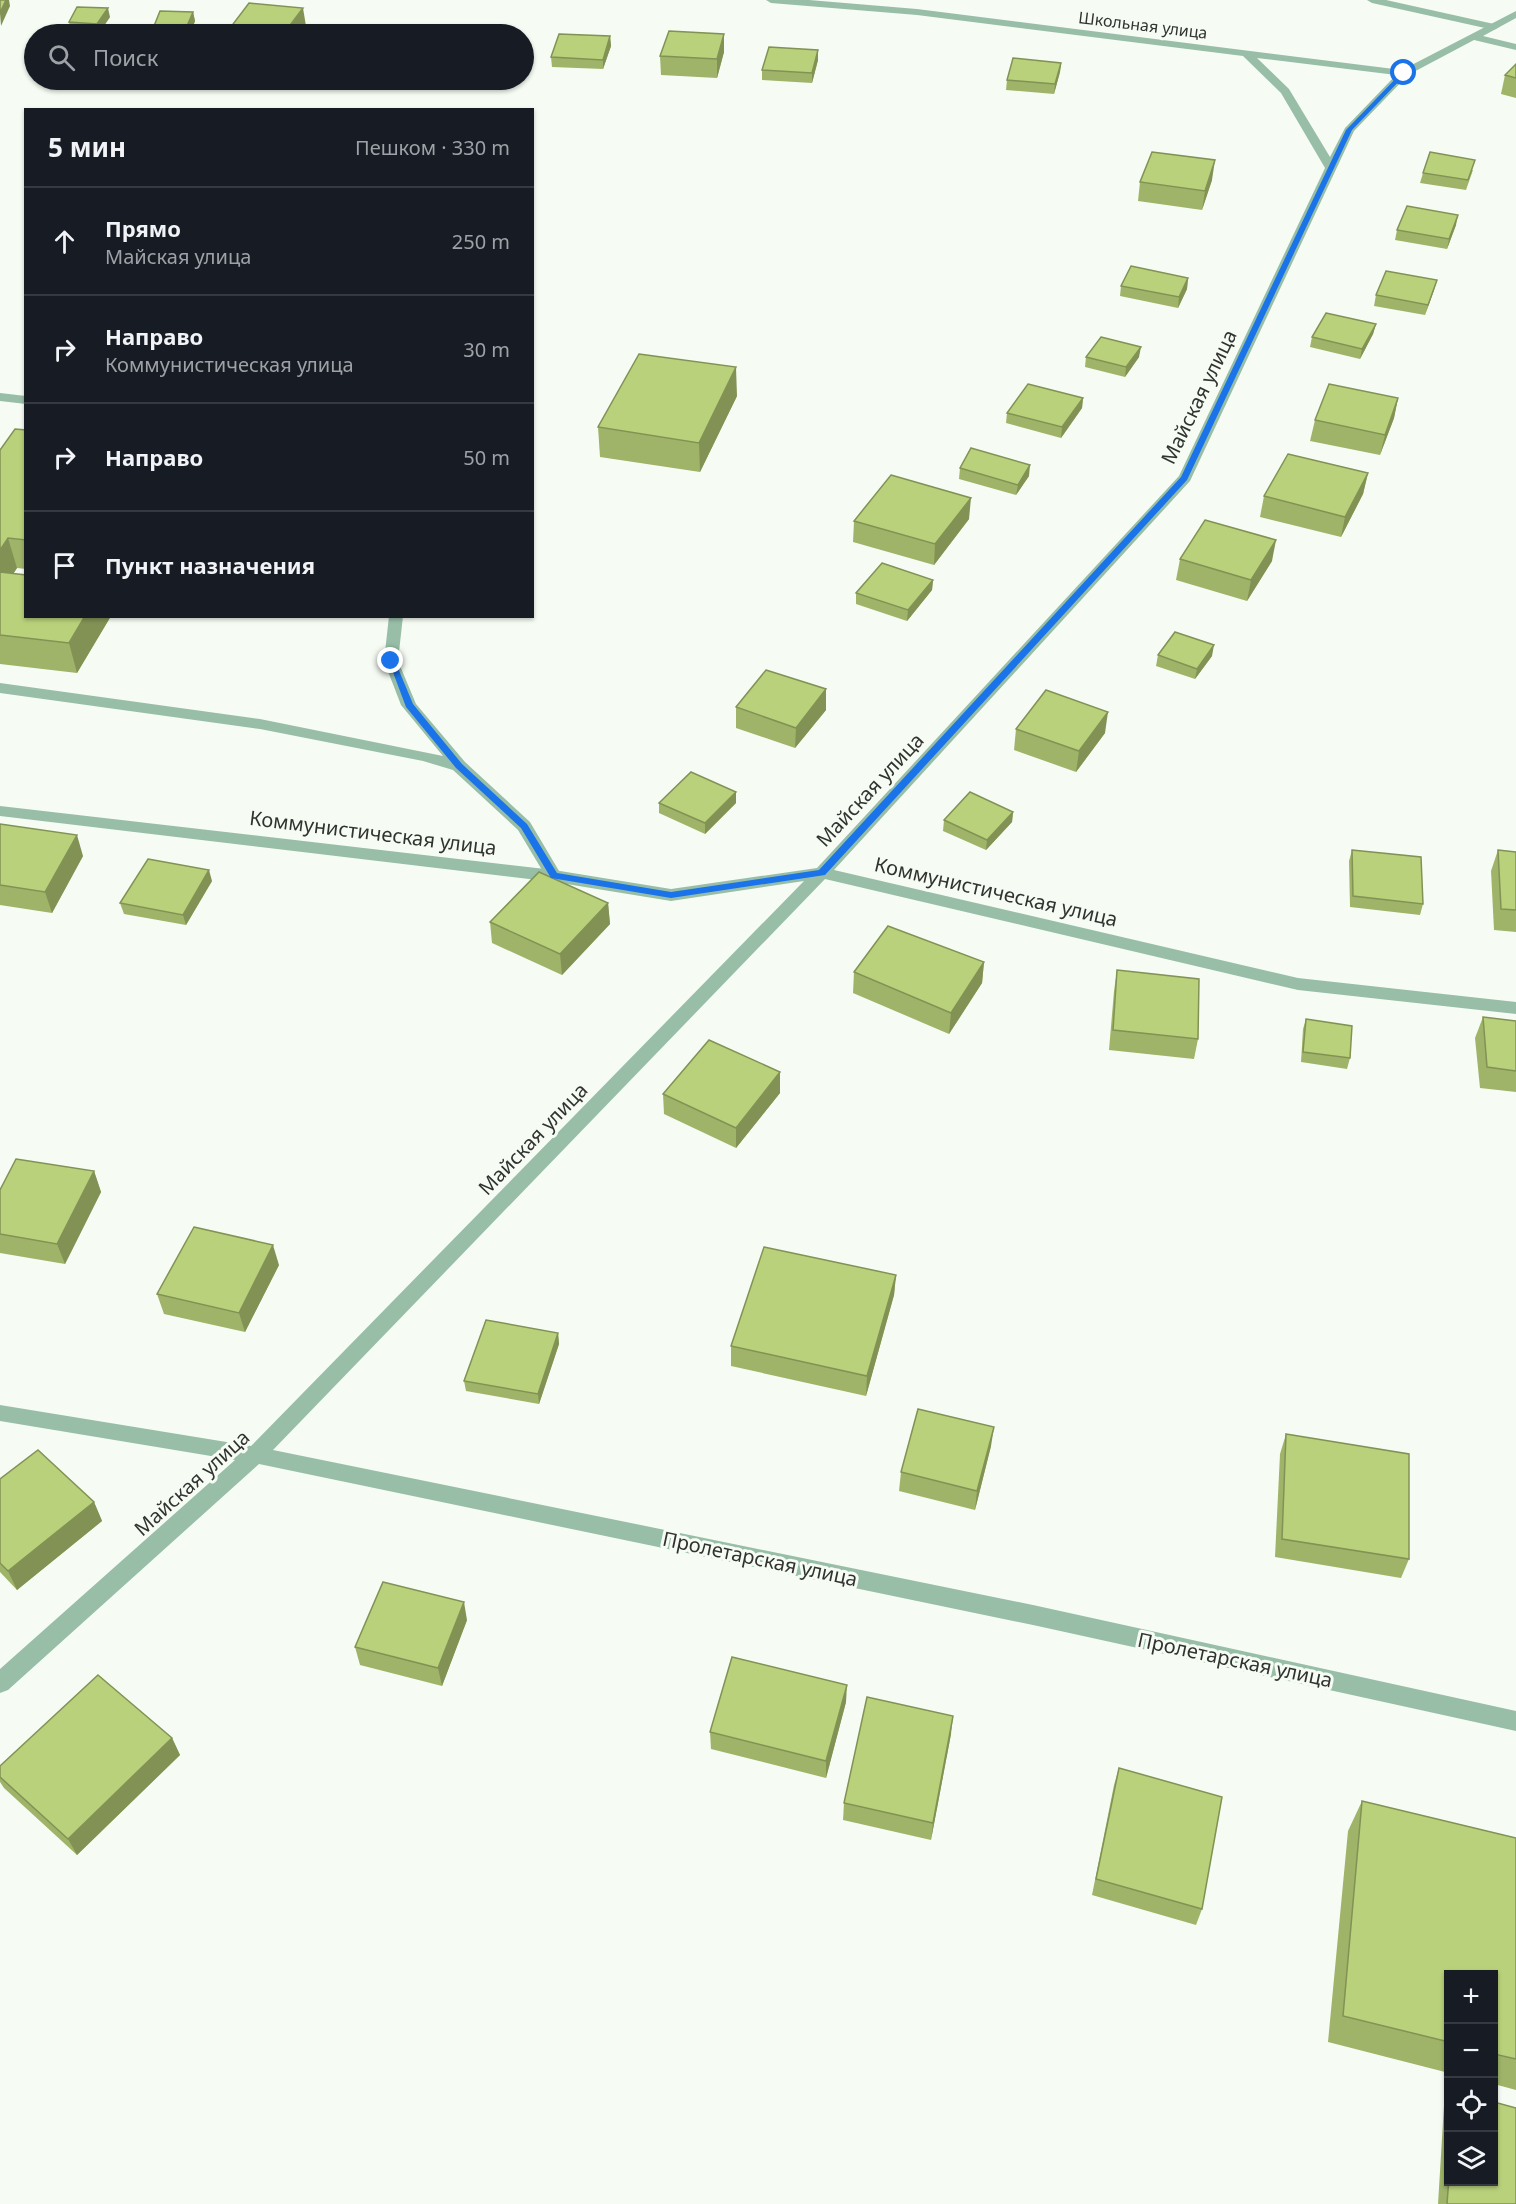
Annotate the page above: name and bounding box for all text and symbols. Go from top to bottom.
street label: Школьная улица [1077,6,1209,44]
search box [24,24,534,90]
icon: search [45,41,78,74]
text: Поиск [93,42,158,72]
route start [1390,59,1416,85]
text: 5 мин [48,129,126,165]
text: Пешком · 330 m [355,134,510,161]
text: Прямо [105,213,181,243]
icon: ahead [48,225,81,258]
text: 250 m [452,228,510,255]
text: Майская улица [105,243,251,270]
text: Направо [105,321,203,351]
street label: Майская улица [1154,325,1243,468]
icon: right [48,333,81,366]
text: 30 m [463,336,510,363]
text: Коммунистическая улица [105,351,354,378]
icon: right [48,441,81,474]
text: Направо [105,442,203,472]
text: 50 m [463,444,510,471]
icon: arrive [48,549,81,582]
text: Пункт назначения [105,550,315,580]
route end [377,647,403,673]
street label: Майская улица [810,727,929,852]
street label: Коммунистическая улица [248,804,498,861]
street label: Коммунистическая улица [872,850,1120,933]
street label: Майская улица [472,1077,593,1201]
street label: Майская улица [128,1424,255,1542]
street label: Пролетарская улица [660,1525,860,1592]
street label: Пролетарская улица [1135,1626,1335,1693]
map controls [1444,1970,1498,2186]
button: + [1444,1970,1498,2024]
button: − [1444,2024,1498,2078]
button: locate [1444,2078,1498,2132]
button: layers [1444,2132,1498,2186]

